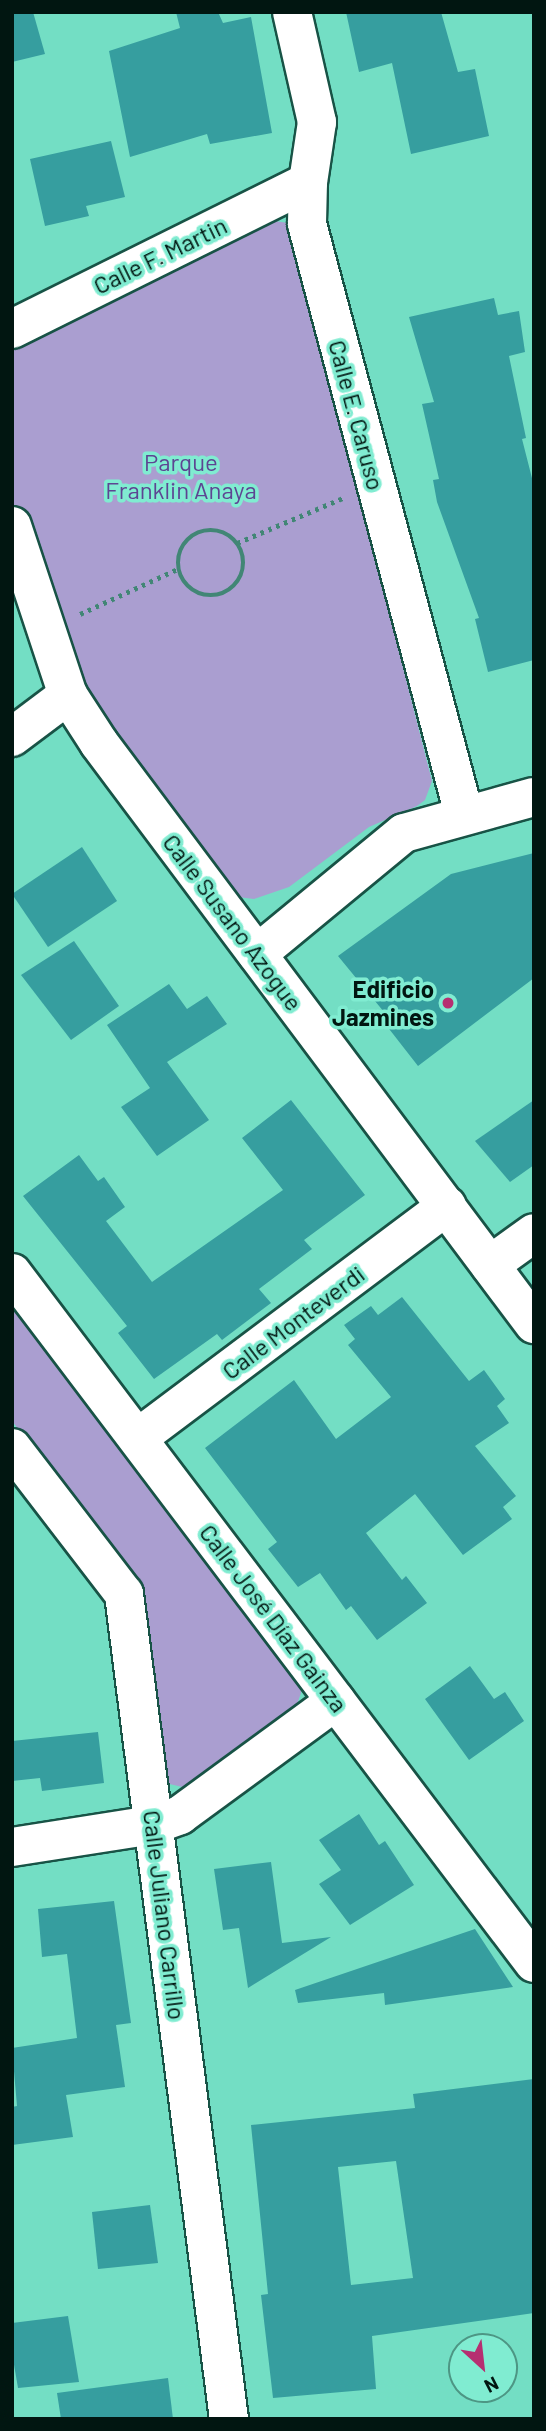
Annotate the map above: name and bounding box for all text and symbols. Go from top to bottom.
street label: Calle F. Martin [88,210,232,300]
street label: Calle E. Caruso [323,337,391,493]
park label: Parque Franklin Anaya [105,448,257,504]
street label: Calle Susano Azogue [157,828,309,1016]
place label: Edificio Jazmines [332,975,434,1031]
marker: Edificio Jazmines [440,995,456,1011]
street label: Calle Monteverdi [216,1259,370,1385]
street label: Calle José Díaz Gainza [194,1518,354,1718]
street label: Calle Juliano Carrillo [138,1809,192,2021]
north arrow [448,2333,518,2403]
text: N [481,2372,503,2398]

